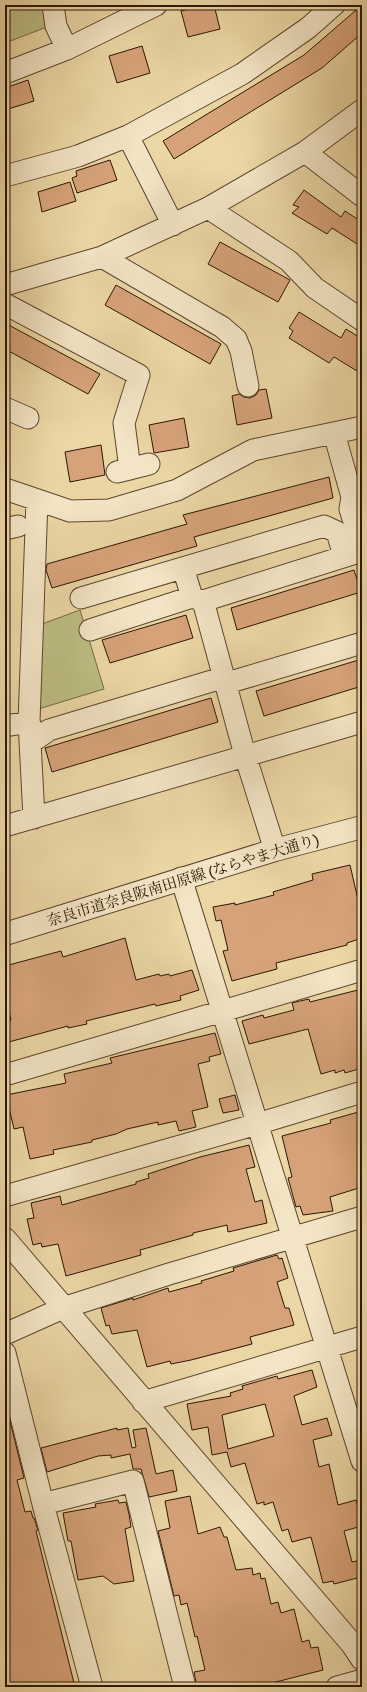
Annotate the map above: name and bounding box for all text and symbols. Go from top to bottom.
street label: 奈良市道奈良阪南田原線 (ならやま大通り) [45,830,321,931]

